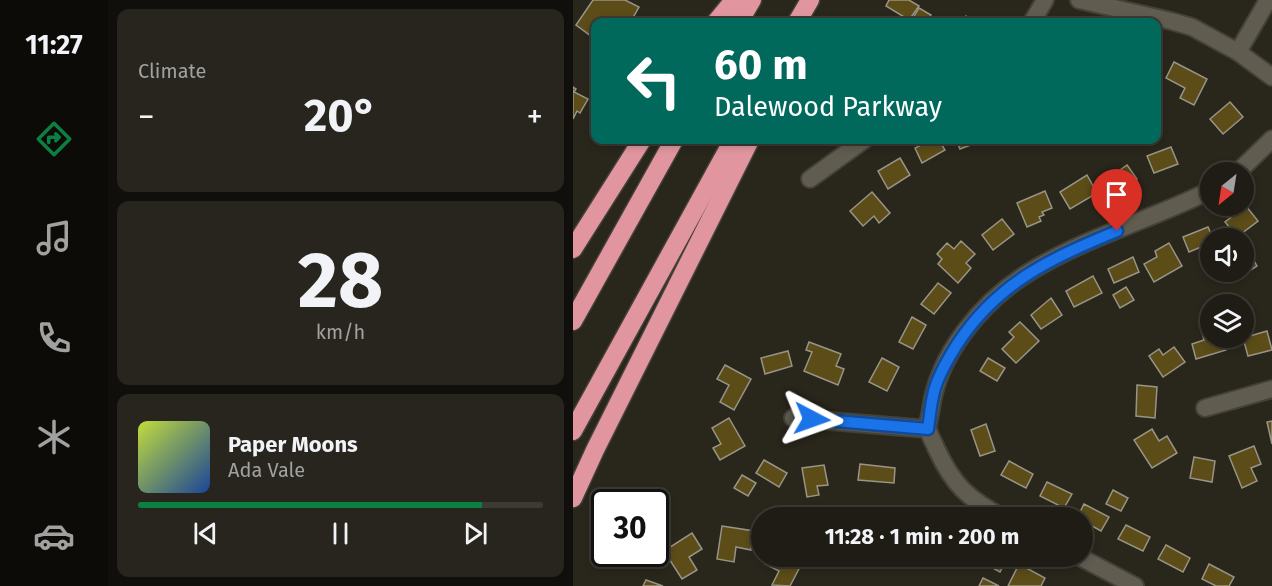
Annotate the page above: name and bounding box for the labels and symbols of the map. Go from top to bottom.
north arrow [1200,162,1254,216]
pin [1091,169,1142,231]
position arrow [780,387,844,451]
speed limit sign: 30 [591,489,669,567]

